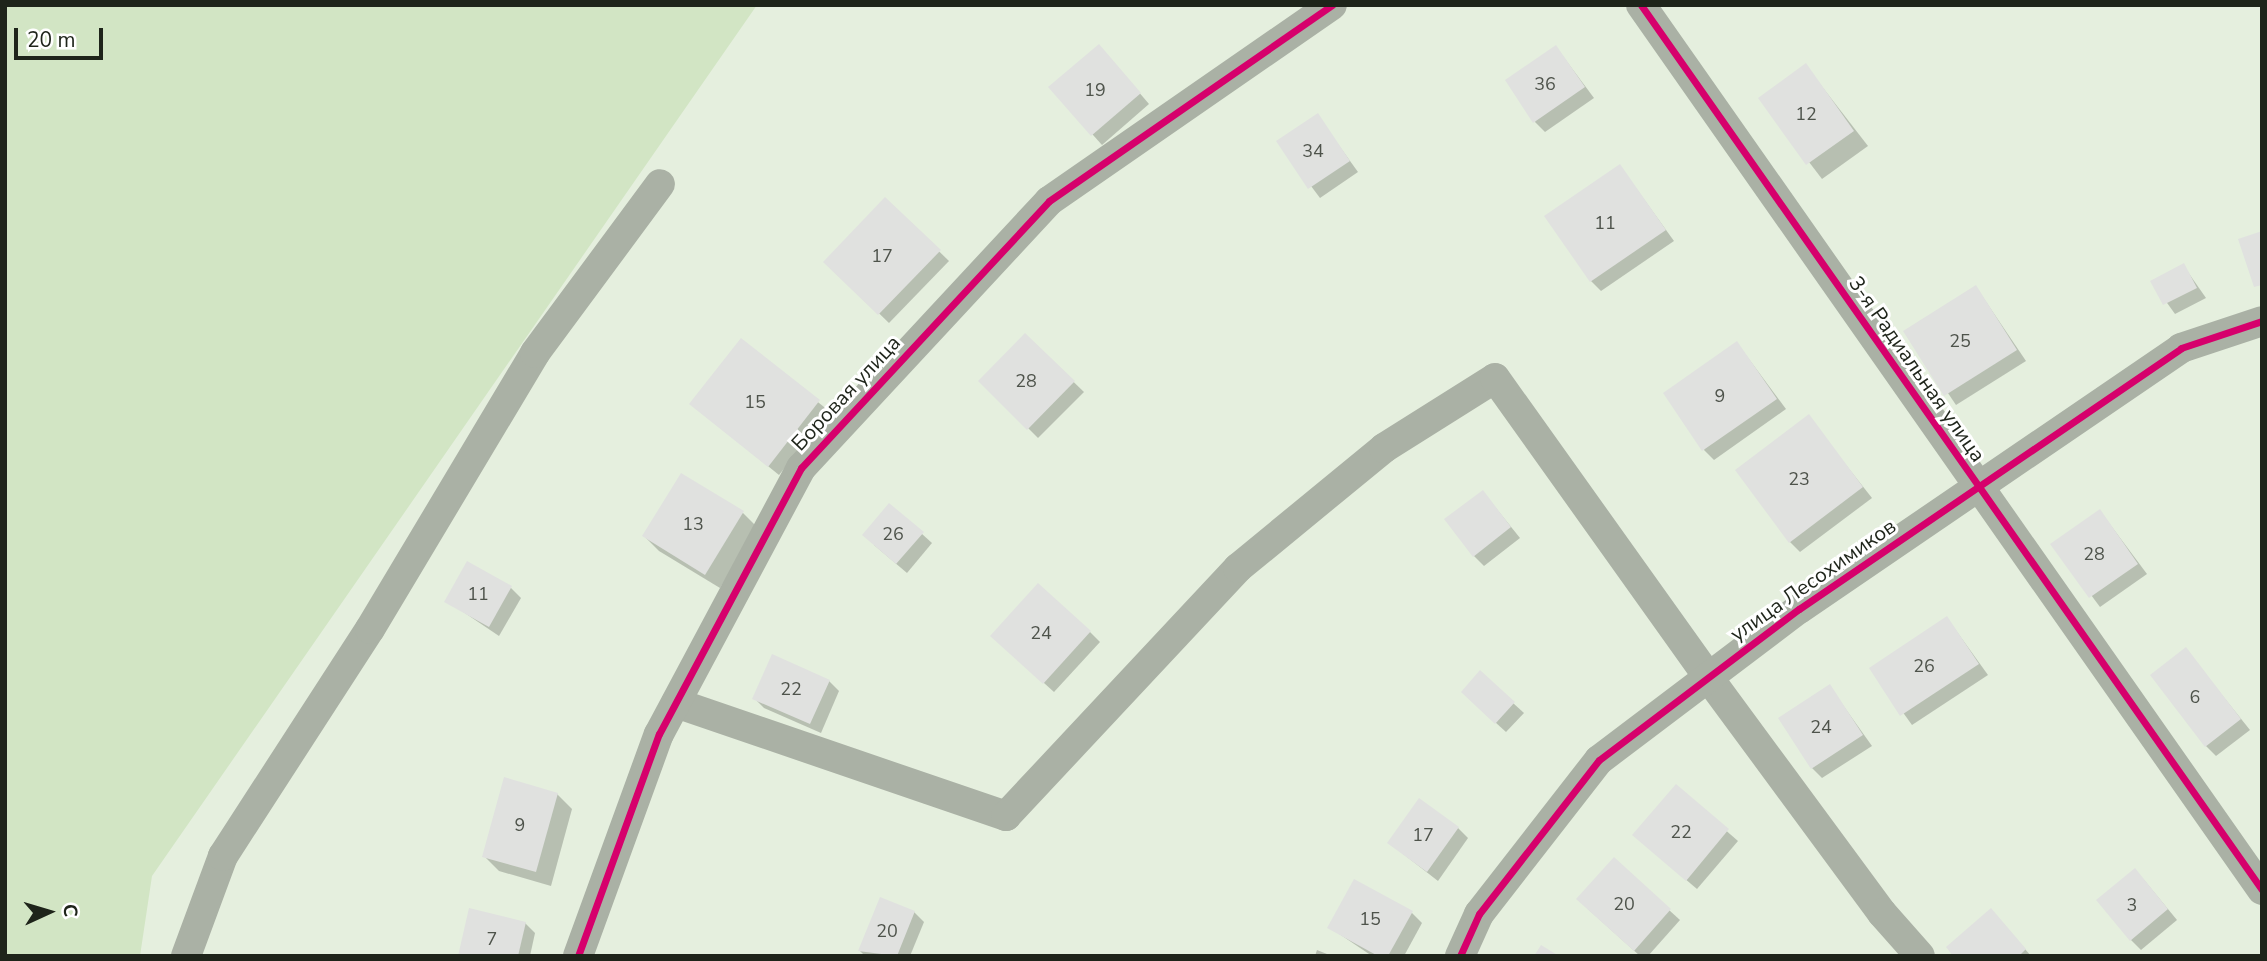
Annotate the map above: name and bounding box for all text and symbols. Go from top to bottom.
scale bar [18,14,107,58]
text: 20 m [27,26,76,54]
house number: 36 [1534,73,1556,95]
house number: 19 [1084,79,1106,101]
house number: 12 [1795,103,1817,125]
house number: 34 [1302,140,1324,162]
house number: 11 [1594,212,1616,234]
house number: 17 [871,245,893,267]
street label: 3-я Радиальная улица [1843,271,1991,467]
street label: Боровая улица [786,330,906,456]
house number: 25 [1949,330,1971,352]
house number: 28 [1015,370,1037,392]
house number: 9 [1715,385,1725,407]
house number: 15 [744,391,766,413]
house number: 23 [1788,468,1810,490]
house number: 13 [682,513,704,535]
street label: улица Лесохимиков [1725,513,1901,647]
house number: 26 [882,523,904,545]
house number: 28 [2083,543,2105,565]
house number: 11 [467,583,489,605]
house number: 24 [1030,622,1052,644]
house number: 26 [1913,655,1935,677]
house number: 22 [780,678,802,700]
house number: 6 [2190,686,2200,708]
house number: 24 [1810,716,1832,738]
house number: 9 [515,814,525,836]
house number: 22 [1670,821,1692,843]
house number: 17 [1412,824,1434,846]
north arrow [14,877,84,947]
house number: 20 [1613,893,1635,915]
house number: 3 [2127,894,2137,916]
text: С [57,903,83,918]
house number: 15 [1359,908,1381,930]
house number: 20 [876,920,898,942]
house number: 7 [487,928,497,950]

